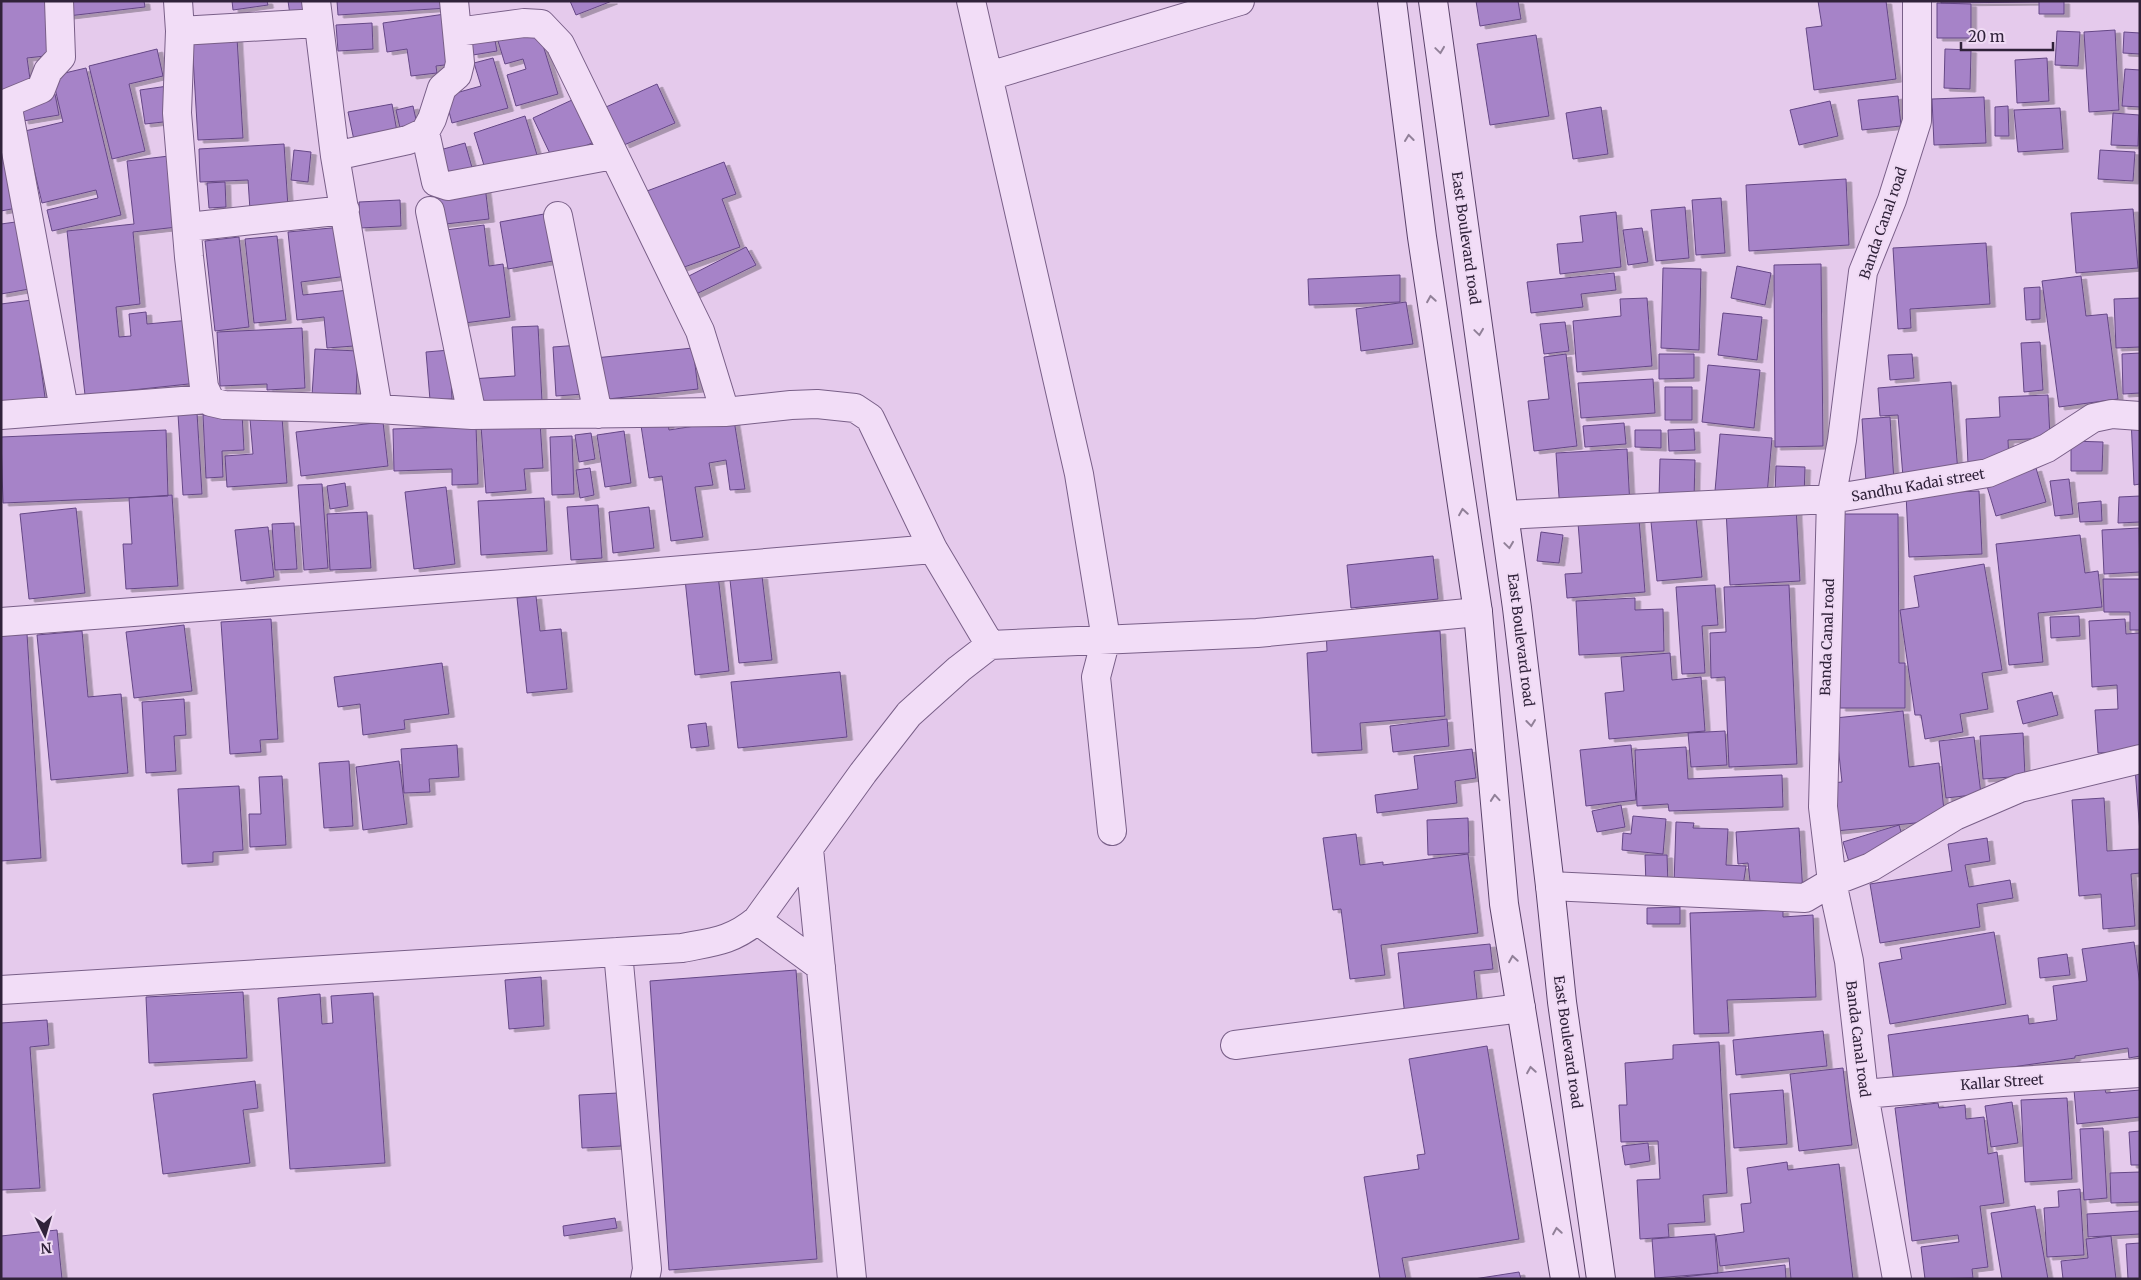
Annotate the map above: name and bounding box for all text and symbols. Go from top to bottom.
scale bar [1961,20,2054,52]
text: 20 m [1968,27,2005,46]
one-way arrow [1434,46,1445,54]
one-way arrow [1404,134,1415,142]
street label: Banda Canal road [1855,164,1911,281]
street label: East Boulevard road [1448,170,1484,306]
one-way arrow [1426,295,1437,303]
one-way arrow [1473,328,1484,336]
street label: Sandhu Kadai street [1850,464,1987,506]
one-way arrow [1458,507,1469,515]
one-way arrow [1503,541,1514,549]
street label: East Boulevard road [1504,572,1538,708]
street label: Banda Canal road [1816,577,1838,696]
one-way arrow [1525,720,1536,728]
one-way arrow [1489,794,1500,802]
one-way arrow [1509,955,1519,964]
street label: East Boulevard road [1550,974,1586,1110]
street label: Banda Canal road [1842,980,1874,1099]
one-way arrow [1527,1066,1537,1075]
street label: Kallar Street [1960,1070,2045,1094]
north arrow [20,1210,70,1260]
one-way arrow [1553,1226,1563,1235]
text: N [40,1239,52,1257]

